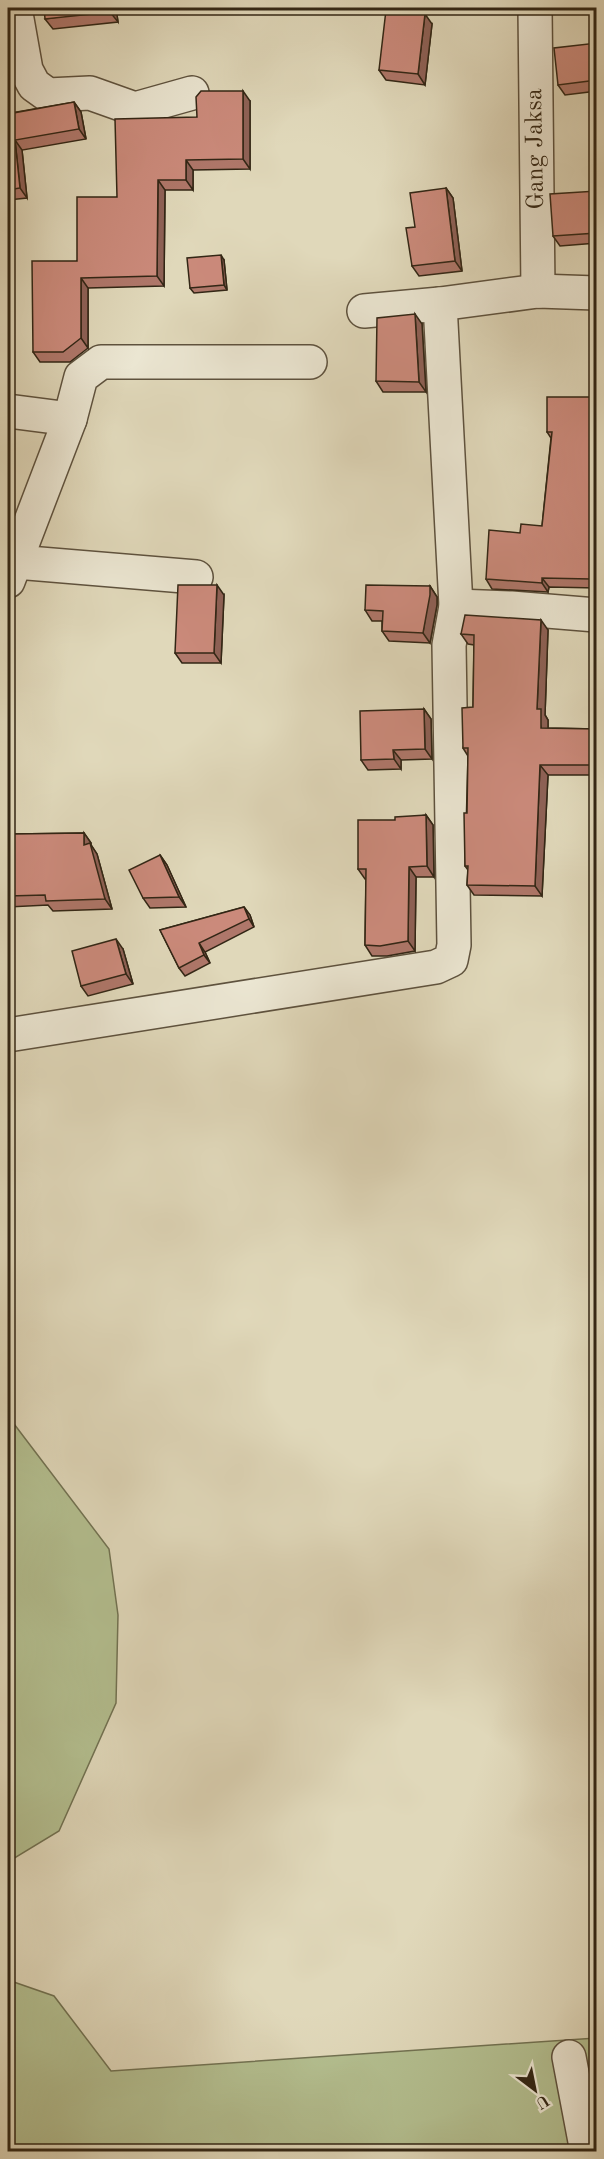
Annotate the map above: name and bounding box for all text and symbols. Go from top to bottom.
street label: Gang Jaksa [523,88,549,210]
north arrow [505,2060,565,2120]
text: U [532,2091,552,2111]

